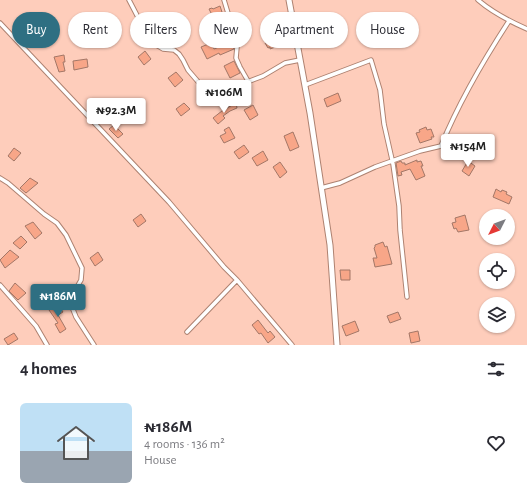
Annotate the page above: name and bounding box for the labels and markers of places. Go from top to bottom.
pin: ₦106M [196,80,252,114]
pin: ₦92.3M [83,98,149,132]
pin: ₦154M [440,134,496,168]
pin: ₦186M [30,284,86,318]

